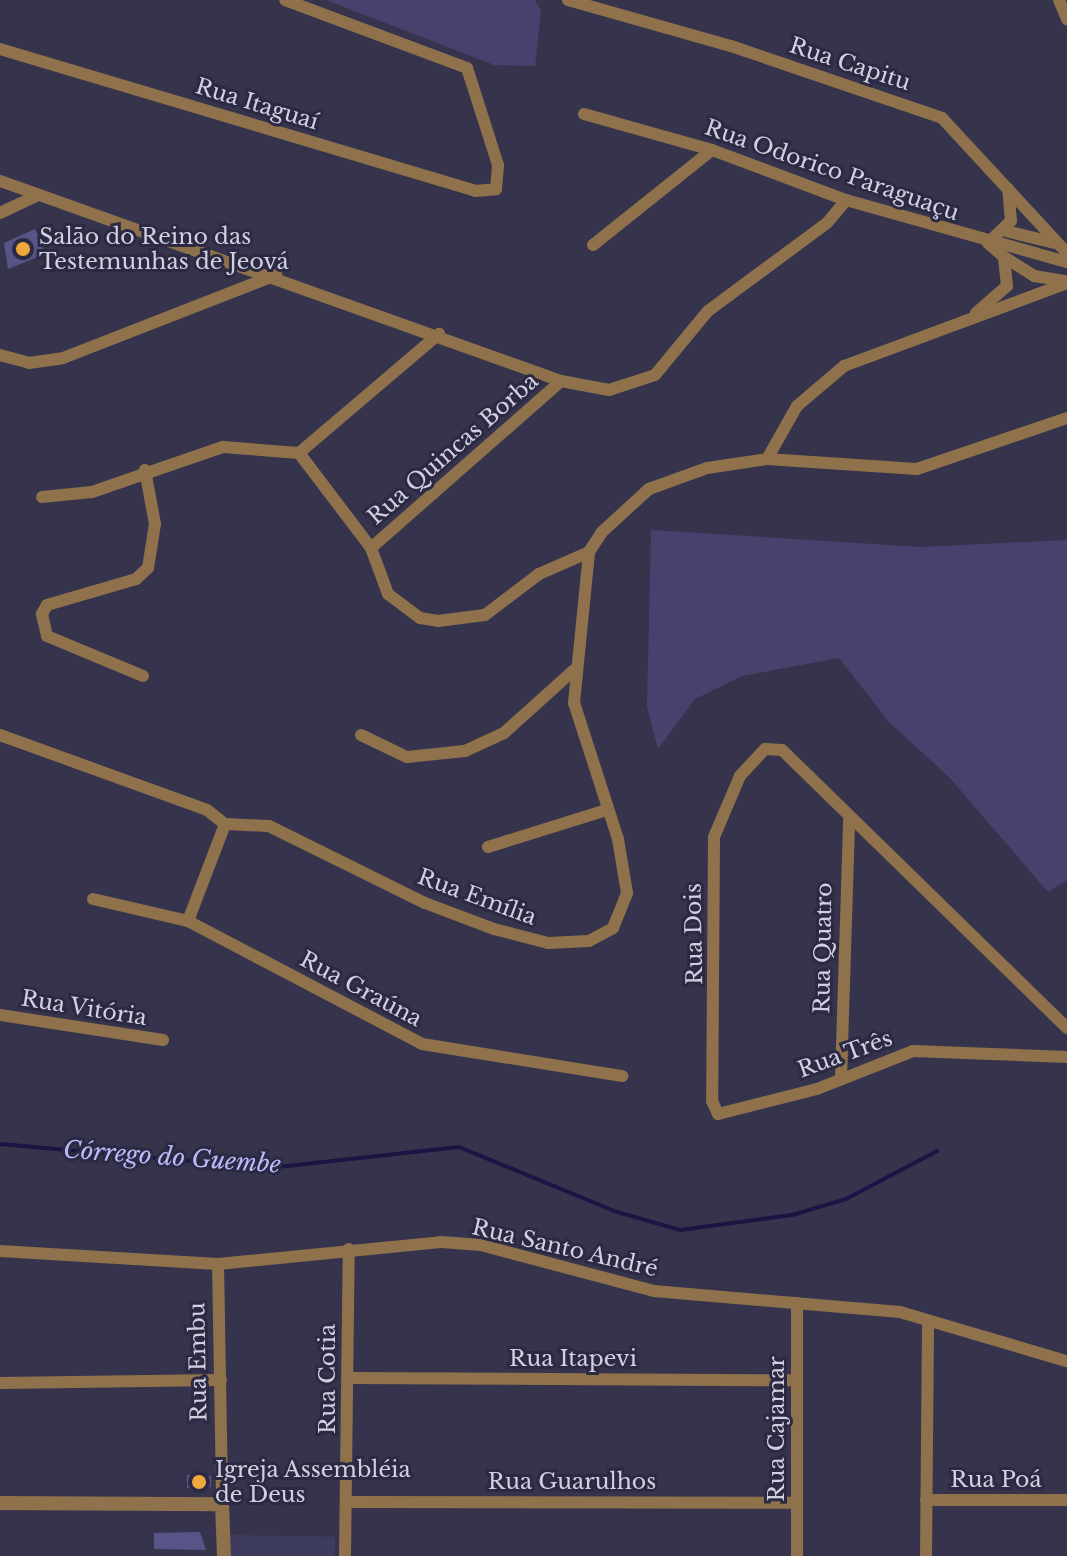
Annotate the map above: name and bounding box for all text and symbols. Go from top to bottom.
street label: Rua Capitu [786,32,914,96]
street label: Rua Itaguaí [192,73,322,135]
street label: Rua Odorico Paraguaçu [701,114,963,226]
place label: Salão do Reino das Testemunhas de Jeová [39,223,289,274]
marker: Salão do Reino das Testemunhas de Jeová [14,240,32,258]
street label: Rua Quincas Borba [362,368,544,530]
street label: Rua Emília [414,863,540,931]
street label: Rua Quatro [809,882,837,1014]
street label: Rua Dois [680,883,708,985]
street label: Rua Graúna [295,946,427,1032]
street label: Rua Vitória [19,985,149,1031]
street label: Rua Três [794,1025,896,1083]
water label: Córrego do Guembe [62,1135,282,1179]
street label: Rua Santo André [469,1214,661,1282]
street label: Rua Embu [184,1302,212,1422]
street label: Rua Cotia [315,1324,341,1434]
street label: Rua Itapevi [509,1346,637,1372]
street label: Rua Cajamar [764,1356,790,1502]
place label: Igreja Assembléia de Deus [215,1456,412,1508]
street label: Rua Poá [950,1467,1042,1493]
street label: Rua Guarulhos [488,1469,656,1495]
marker: Igreja Assembléia de Deus [190,1473,208,1491]

